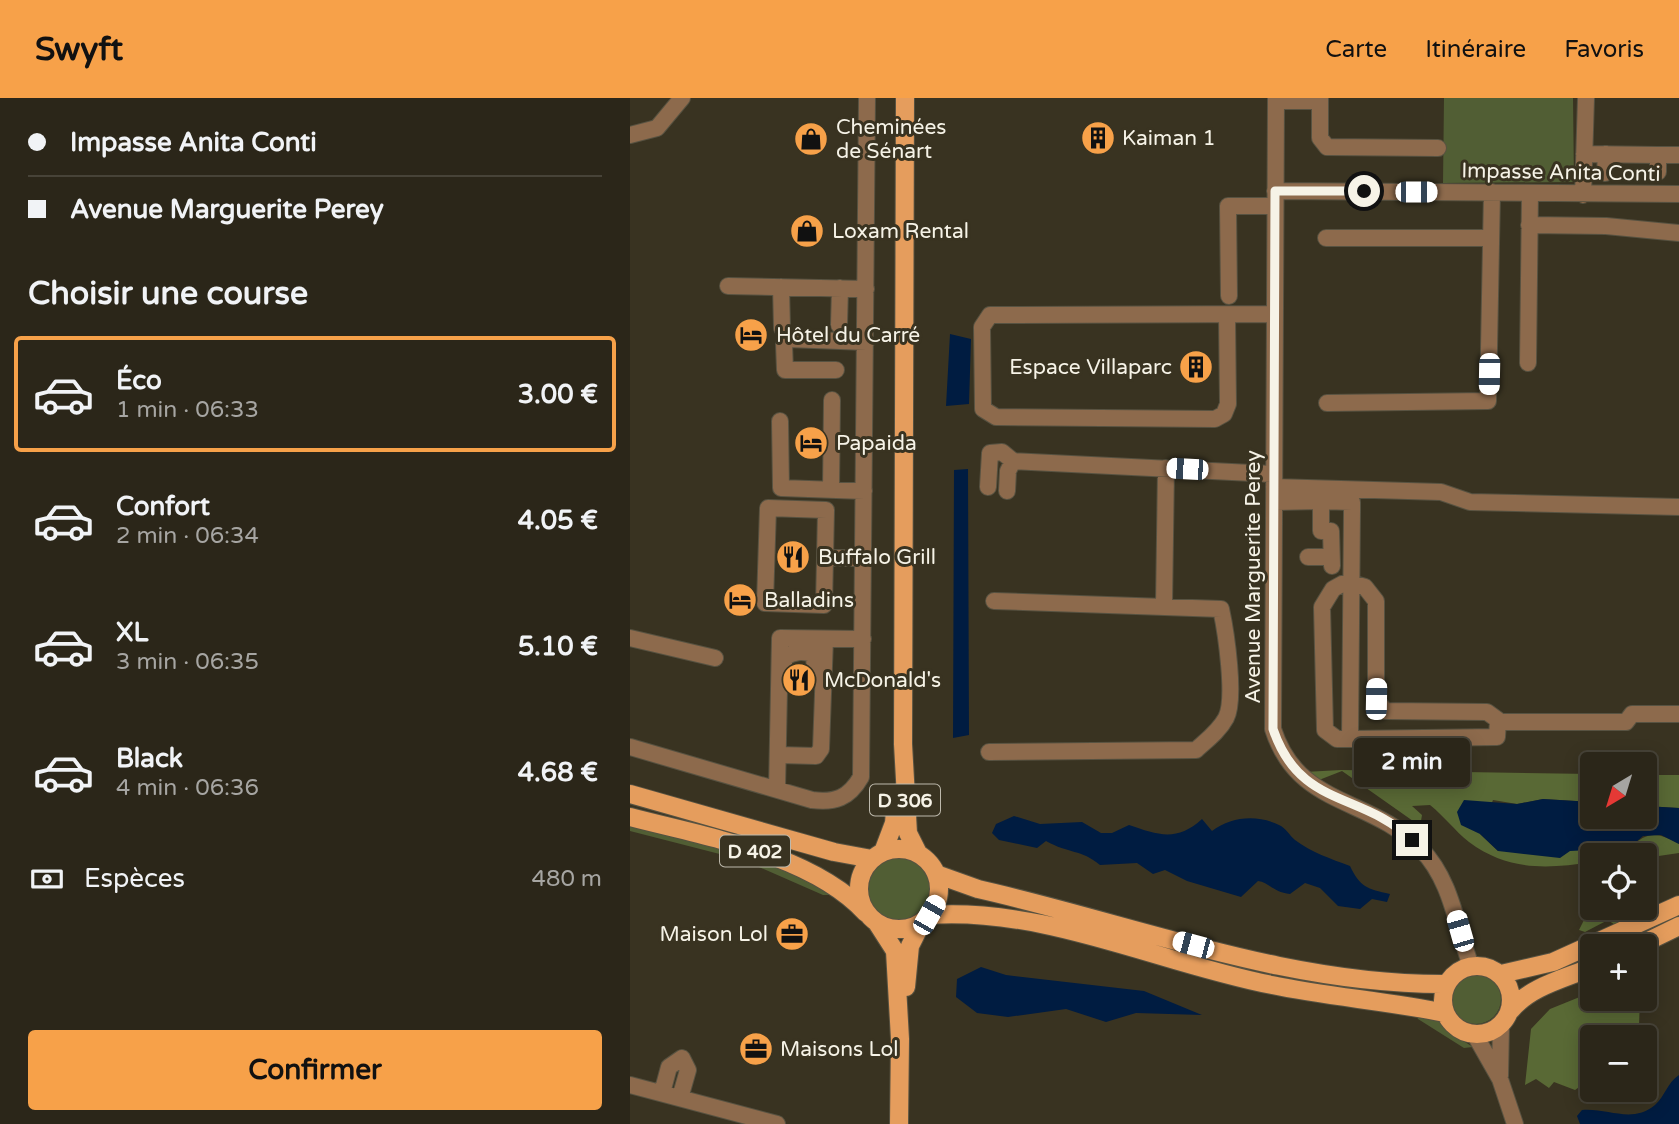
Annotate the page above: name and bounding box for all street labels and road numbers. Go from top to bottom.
street label: Impasse Anita Conti [1461,158,1661,187]
street label: Avenue Marguerite Perey [1241,450,1266,704]
road number: D 306 [870,785,940,816]
road number: D 402 [720,836,790,866]

